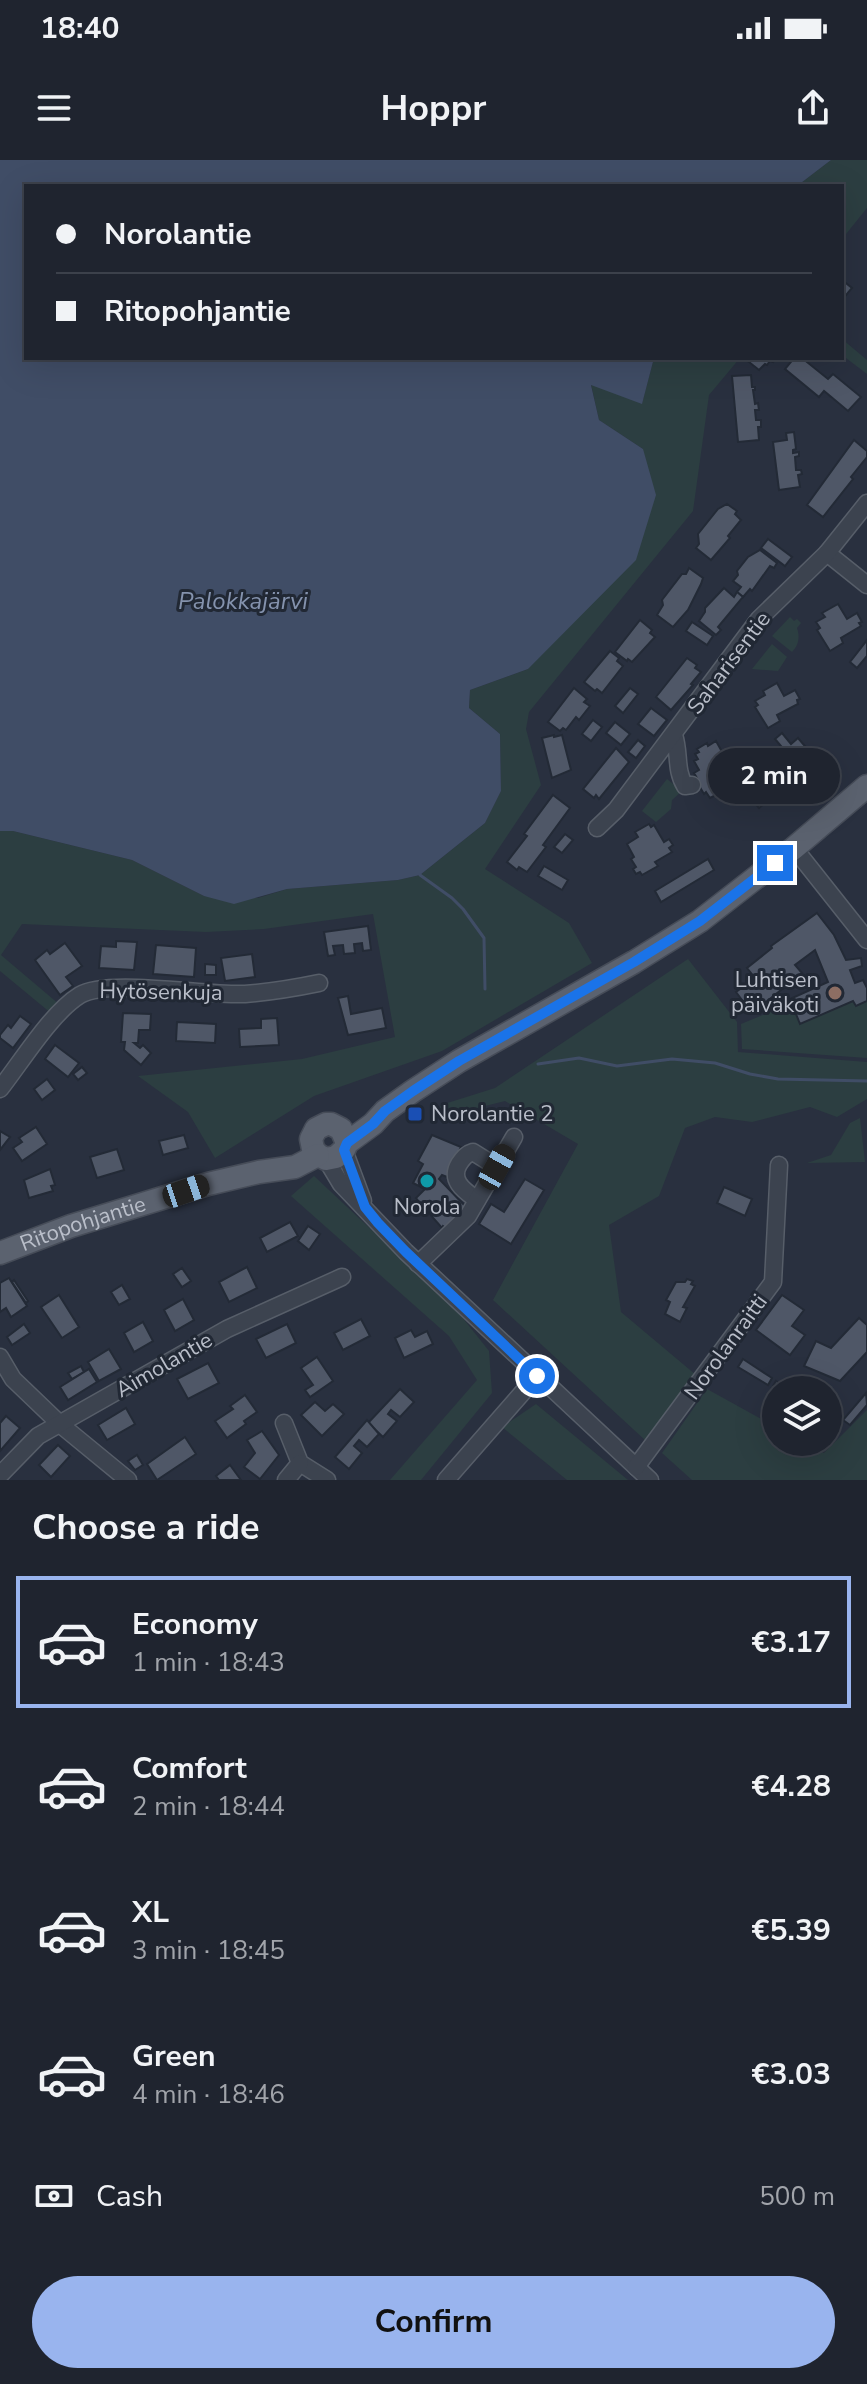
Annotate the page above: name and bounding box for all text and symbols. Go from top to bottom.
text: 18:40 [40,8,119,49]
text: Hoppr [381,84,486,133]
icon: menu [32,86,76,130]
icon: share [791,86,835,130]
text: Norolantie [104,214,251,255]
text: Ritopohjantie [104,291,291,332]
water label: Palokkajärvi [178,585,308,617]
street label: Saharisentie [680,605,778,721]
callout: 2 min [709,747,841,803]
text: 2 min [740,758,808,793]
route end [757,845,793,881]
place label: Luhtisen päiväkoti [731,965,819,1020]
street label: Hytösenkuja [99,976,223,1008]
marker: Luhtisen päiväkoti [826,984,844,1002]
place label: Norolantie 2 [431,1099,554,1129]
marker: Norolantie 2 [406,1105,424,1123]
car [475,1140,519,1194]
car [159,1172,213,1210]
marker: Norola [418,1172,436,1190]
street label: Ritopohjantie [16,1189,150,1259]
place label: Norola [394,1192,460,1222]
street label: Norolanraitti [677,1288,775,1406]
street label: Aimolantie [110,1325,218,1405]
route start [519,1358,555,1394]
map controls [762,1376,842,1456]
button: layers [762,1376,842,1456]
text: Choose a ride [32,1503,260,1552]
text: Economy [132,1604,258,1645]
icon: car [36,1606,108,1678]
text: €3.17 [752,1622,831,1663]
text: 1 min · 18:43 [132,1645,285,1680]
text: Comfort [132,1748,247,1789]
icon: car [36,1750,108,1822]
text: €4.28 [752,1766,831,1807]
text: 2 min · 18:44 [132,1789,285,1824]
text: XL [132,1892,169,1933]
icon: car [36,1894,108,1966]
text: €5.39 [752,1910,831,1951]
text: 3 min · 18:45 [132,1933,285,1968]
text: Green [132,2036,216,2077]
icon: car [36,2038,108,2110]
text: €3.03 [752,2054,831,2095]
text: 4 min · 18:46 [132,2077,285,2112]
icon: cash [32,2174,76,2218]
text: Cash [96,2176,163,2217]
text: 500 m [759,2179,835,2214]
button: Confirm [32,2276,835,2368]

